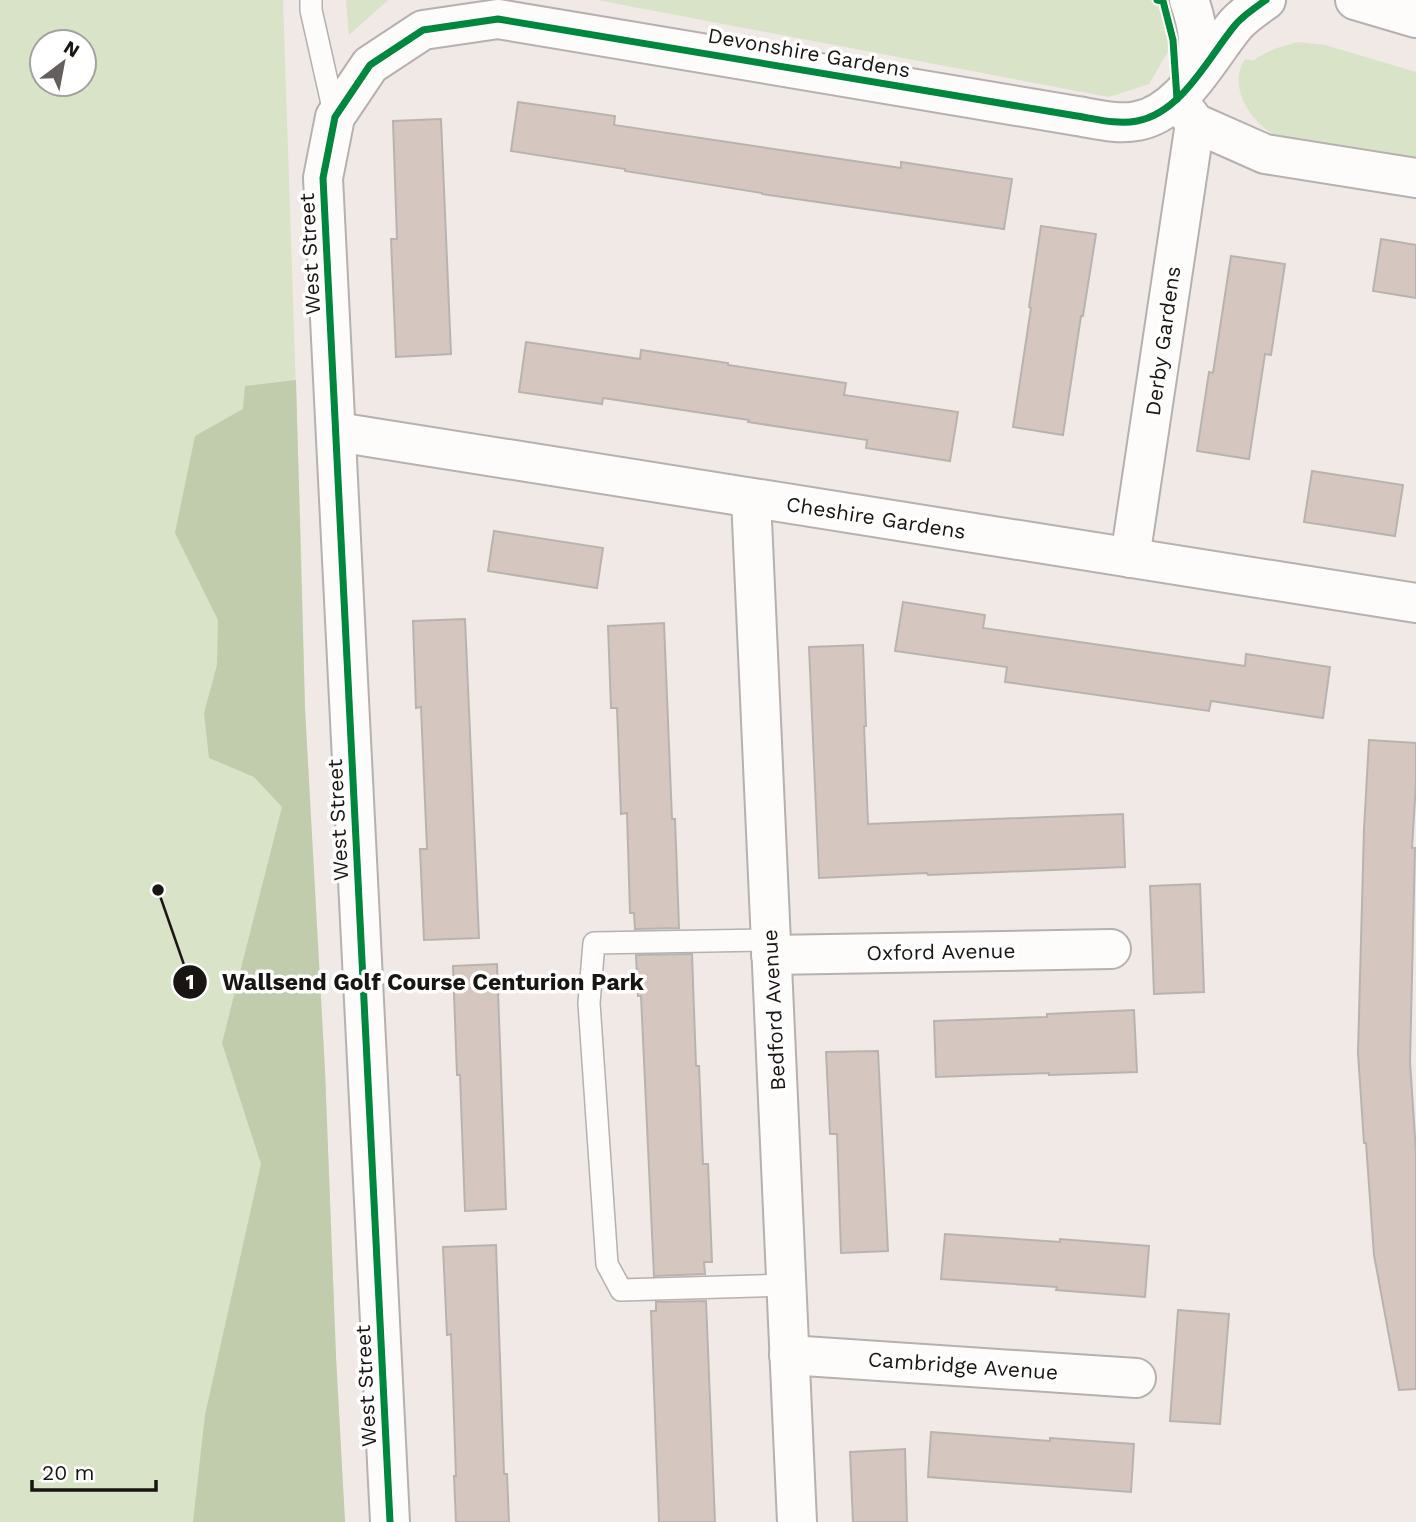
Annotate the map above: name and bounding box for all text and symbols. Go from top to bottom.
street label: Devonshire Gardens [706,22,912,83]
north arrow [28,28,98,98]
text: N [60,36,84,62]
street label: West Street [294,192,325,316]
street label: Derby Gardens [1140,265,1185,417]
street label: Cheshire Gardens [785,491,968,544]
street label: West Street [322,758,353,882]
street label: Bedford Avenue [757,929,790,1091]
street label: Oxford Avenue [866,938,1016,965]
callout: Wallsend Golf Course Centurion Park [173,960,658,1004]
text: 1 [185,969,195,994]
text: Wallsend Golf Course Centurion Park [222,969,645,996]
street label: West Street [350,1324,381,1448]
street label: Cambridge Avenue [867,1346,1059,1385]
scale bar [32,1448,156,1492]
text: 20 m [42,1460,94,1485]

